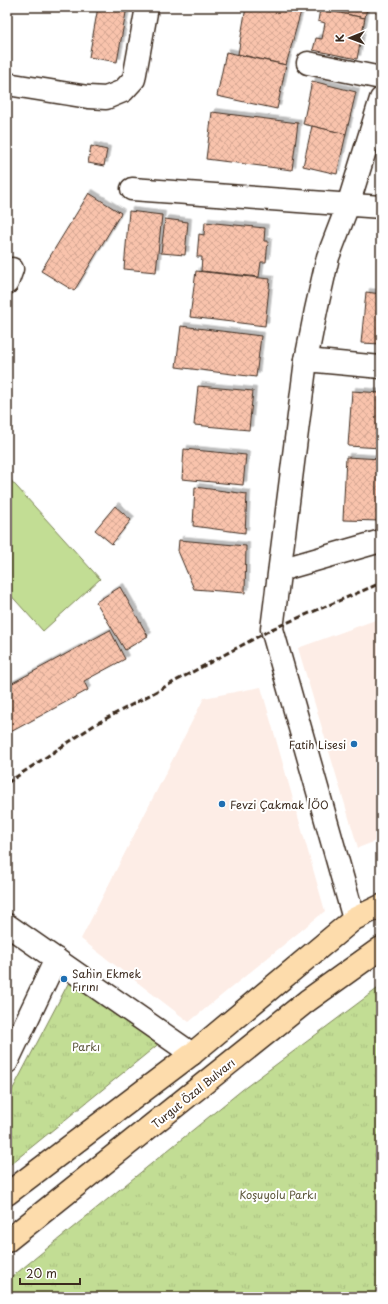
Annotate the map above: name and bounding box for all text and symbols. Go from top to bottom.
north arrow [330,18,370,58]
text: K [331,34,348,42]
place label: Fatih Lisesi [289,736,346,753]
marker: Fatih Lisesi [349,739,359,749]
place label: Fevzi Çakmak İÖO [230,796,329,813]
marker: Fevzi Çakmak İÖO [217,799,227,809]
place label: Sahin Ekmek Fırını [72,965,141,995]
marker: Sahin Ekmek Fırını [59,974,69,984]
park label: Parkı [72,1038,100,1055]
street label: Turgut Özal Bulvarı [148,1054,238,1132]
park label: Koşuyolu Parkı [239,1186,317,1203]
scale bar [20,1260,80,1286]
text: 20 m [26,1264,57,1282]

